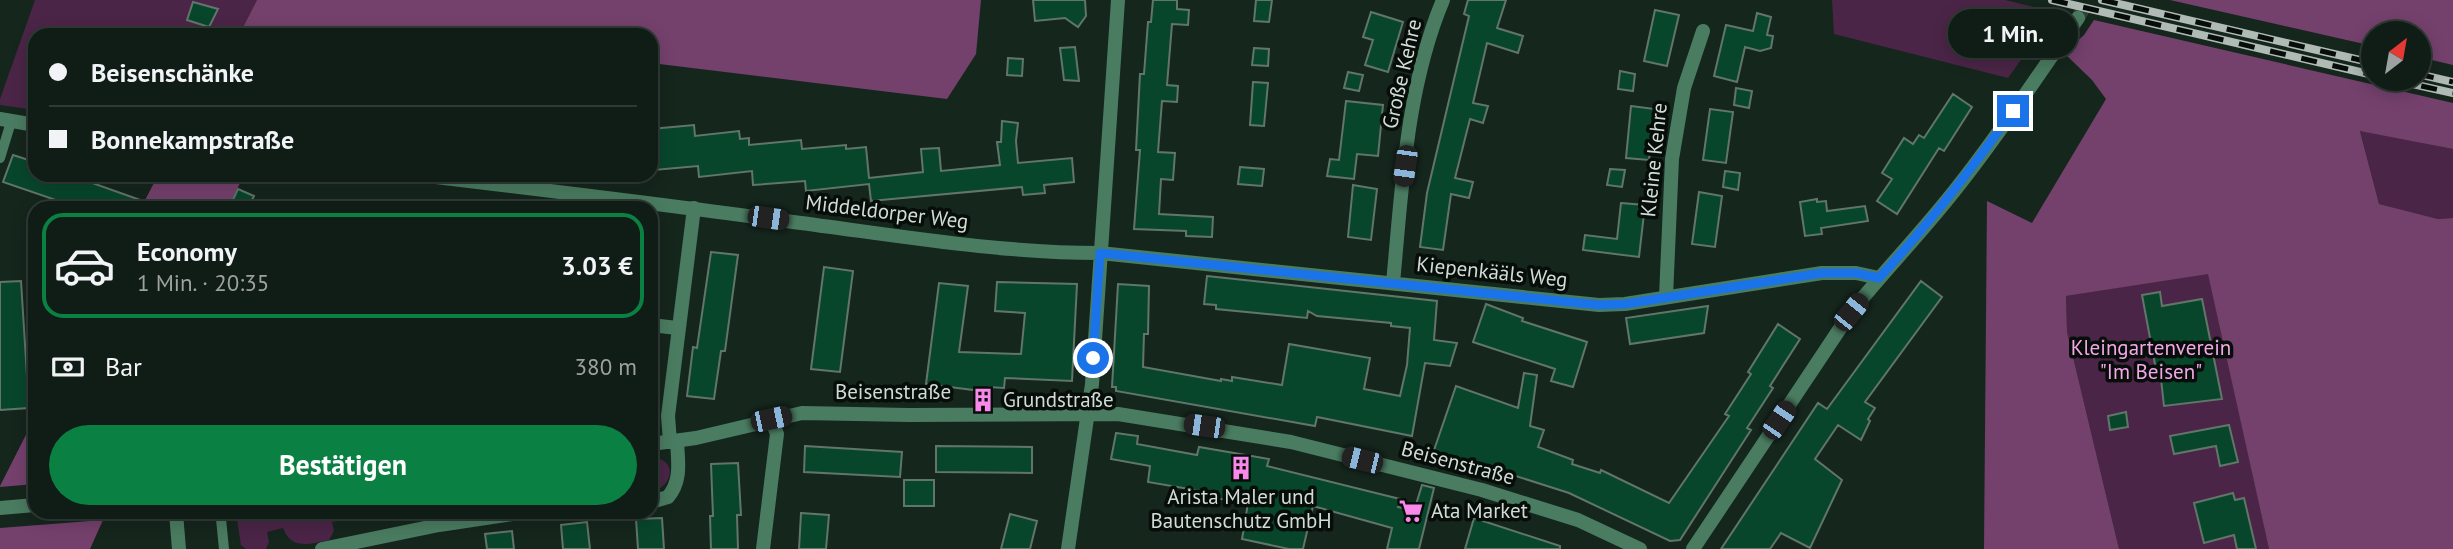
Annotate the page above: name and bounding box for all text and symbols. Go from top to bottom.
callout: 1 Min. [1948,10,2078,58]
street label: Große Kehre [1376,16,1427,131]
text: 1 Min. [1982,19,2044,48]
north arrow [2361,21,2431,91]
map controls [2361,21,2431,91]
text: Beisenschänke [91,56,254,89]
route end [1997,95,2029,127]
street label: Kleine Kehre [1634,101,1673,218]
text: Bonnekampstraße [91,123,294,156]
car [1392,144,1419,188]
street label: Middeldorper Weg [804,188,970,235]
car [746,205,791,231]
icon: car [53,234,116,297]
text: Economy [137,235,237,268]
text: 3.03 € [561,249,633,282]
street label: Kiepenkääls Weg [1415,250,1569,293]
text: 1 Min. · 20:35 [137,268,269,297]
car [1830,289,1873,335]
park label: Kleingartenverein "Im Beisen" [2071,334,2231,385]
route start [1077,342,1109,374]
icon: cash [49,348,87,386]
text: Bar [105,350,142,383]
text: 380 m [575,352,637,381]
street label: Beisenstraße [835,378,951,405]
building icon: Grundstraße [969,386,997,414]
place label: Grundstraße [1003,386,1114,413]
car [1759,397,1800,443]
car [749,404,794,434]
car [1182,413,1227,439]
button: Bestätigen [49,425,637,505]
street label: Beisenstraße [1399,434,1518,491]
car [1340,445,1385,475]
building icon: Arista Maler und Bautenschutz GmbH [1227,454,1255,482]
place label: Arista Maler und Bautenschutz GmbH [1151,483,1332,534]
supermarket icon: Ata Market [1397,497,1425,525]
place label: Ata Market [1431,497,1528,524]

